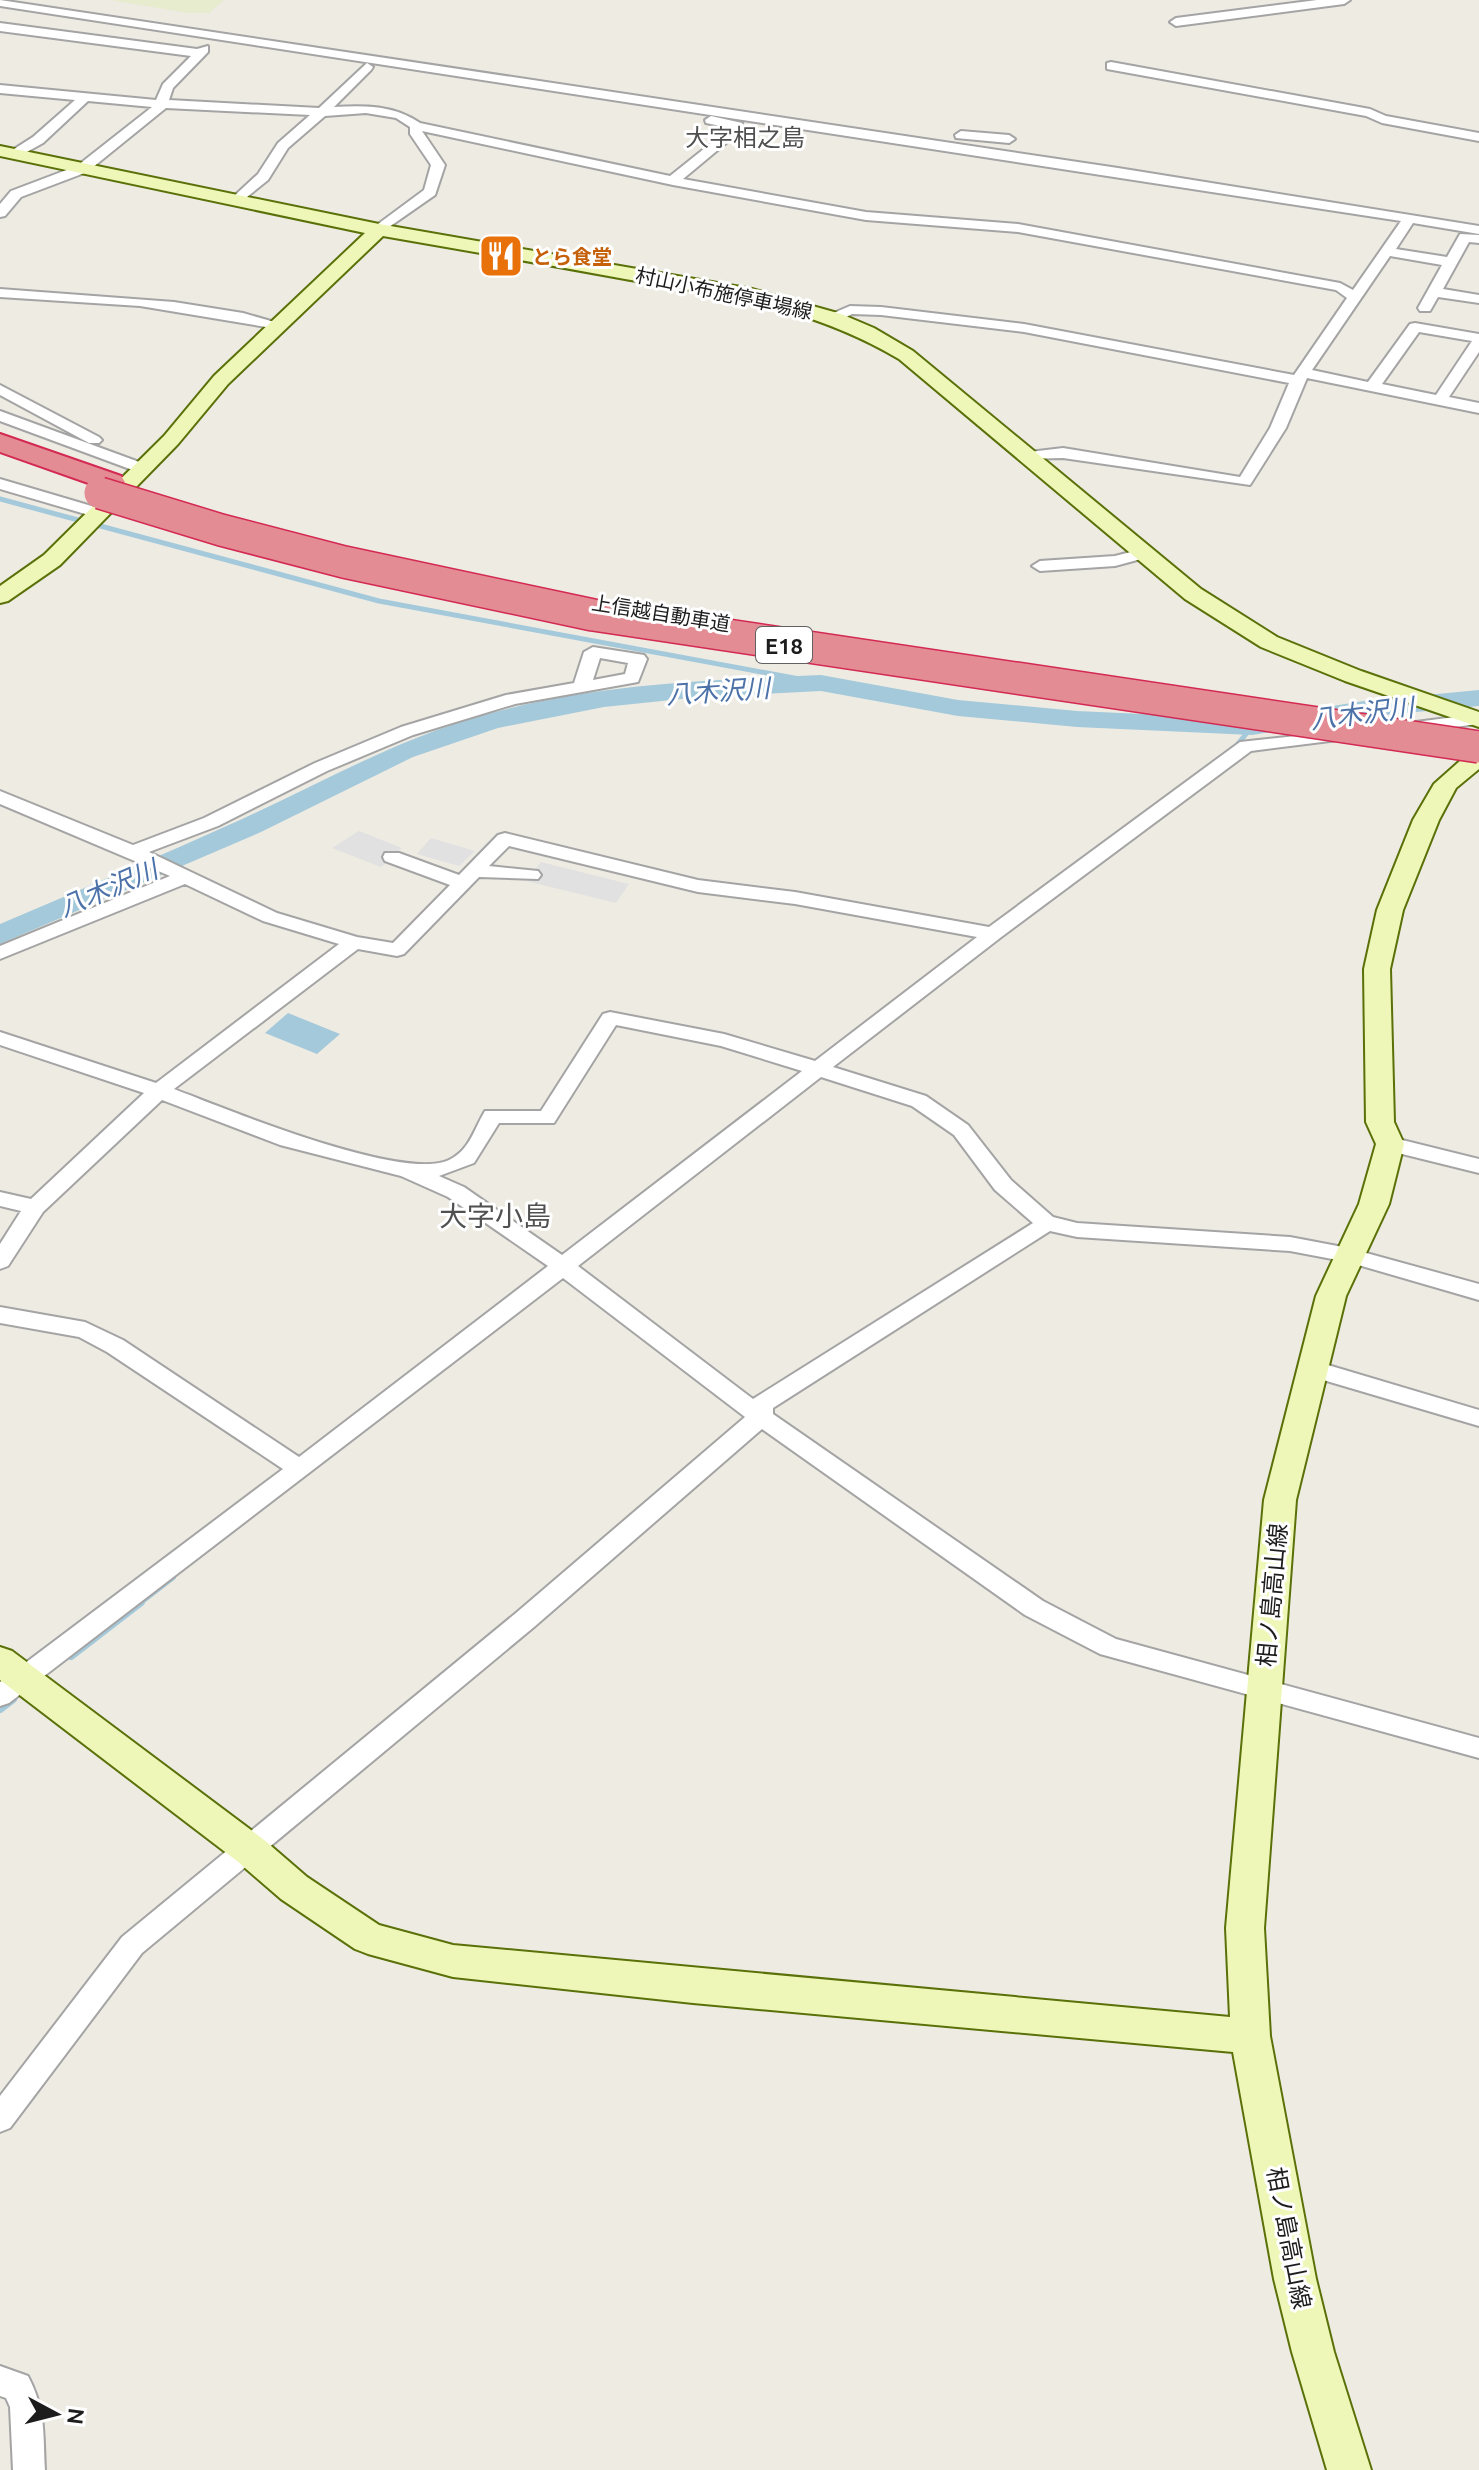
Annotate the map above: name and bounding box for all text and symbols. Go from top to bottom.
district label: 大字相之島 [685,124,805,151]
restaurant icon: とら食堂 [477,232,525,280]
place label: とら食堂 [532,245,612,268]
street label: 村山小布施停車場線 [634,263,814,323]
street label: 上信越自動車道 [590,591,732,635]
road number: E18 [756,627,812,663]
water label: 八木沢川 [665,673,774,709]
water label: 八木沢川 [1309,692,1418,734]
water label: 八木沢川 [54,853,164,922]
district label: 大字小島 [439,1200,551,1231]
street label: 相ノ島高山線 [1252,1522,1292,1668]
street label: 相ノ島高山線 [1262,2165,1316,2311]
north arrow [16,2374,96,2454]
text: N [63,2407,90,2426]

